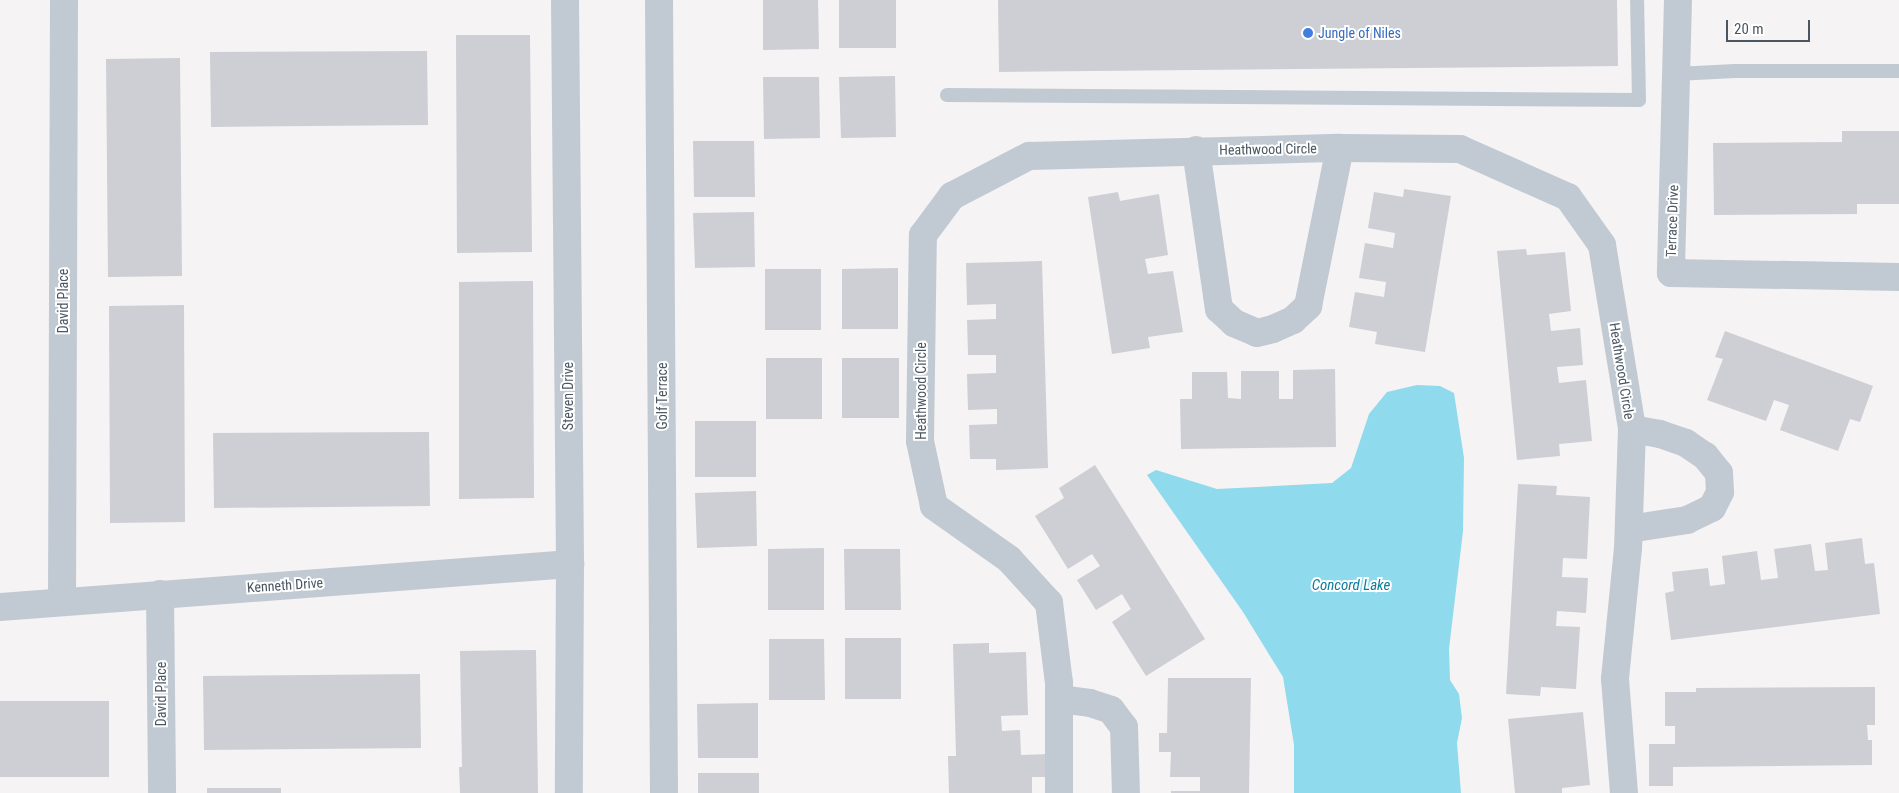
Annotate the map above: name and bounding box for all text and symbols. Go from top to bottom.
scale bar [1729,10,1813,42]
text: 20 m [1734,20,1764,38]
place label: Jungle of Niles [1318,25,1401,41]
marker: Jungle of Niles [1302,27,1314,39]
street label: Heathwood Circle [1219,140,1317,158]
street label: Terrace Drive [1662,185,1682,257]
street label: David Place [55,269,71,333]
street label: Heathwood Circle [1606,321,1638,421]
street label: Heathwood Circle [913,342,929,440]
street label: Steven Drive [560,362,576,430]
street label: Golf Terrace [654,362,670,430]
street label: Kenneth Drive [246,574,324,596]
water label: Concord Lake [1312,577,1390,595]
street label: David Place [153,662,169,726]

